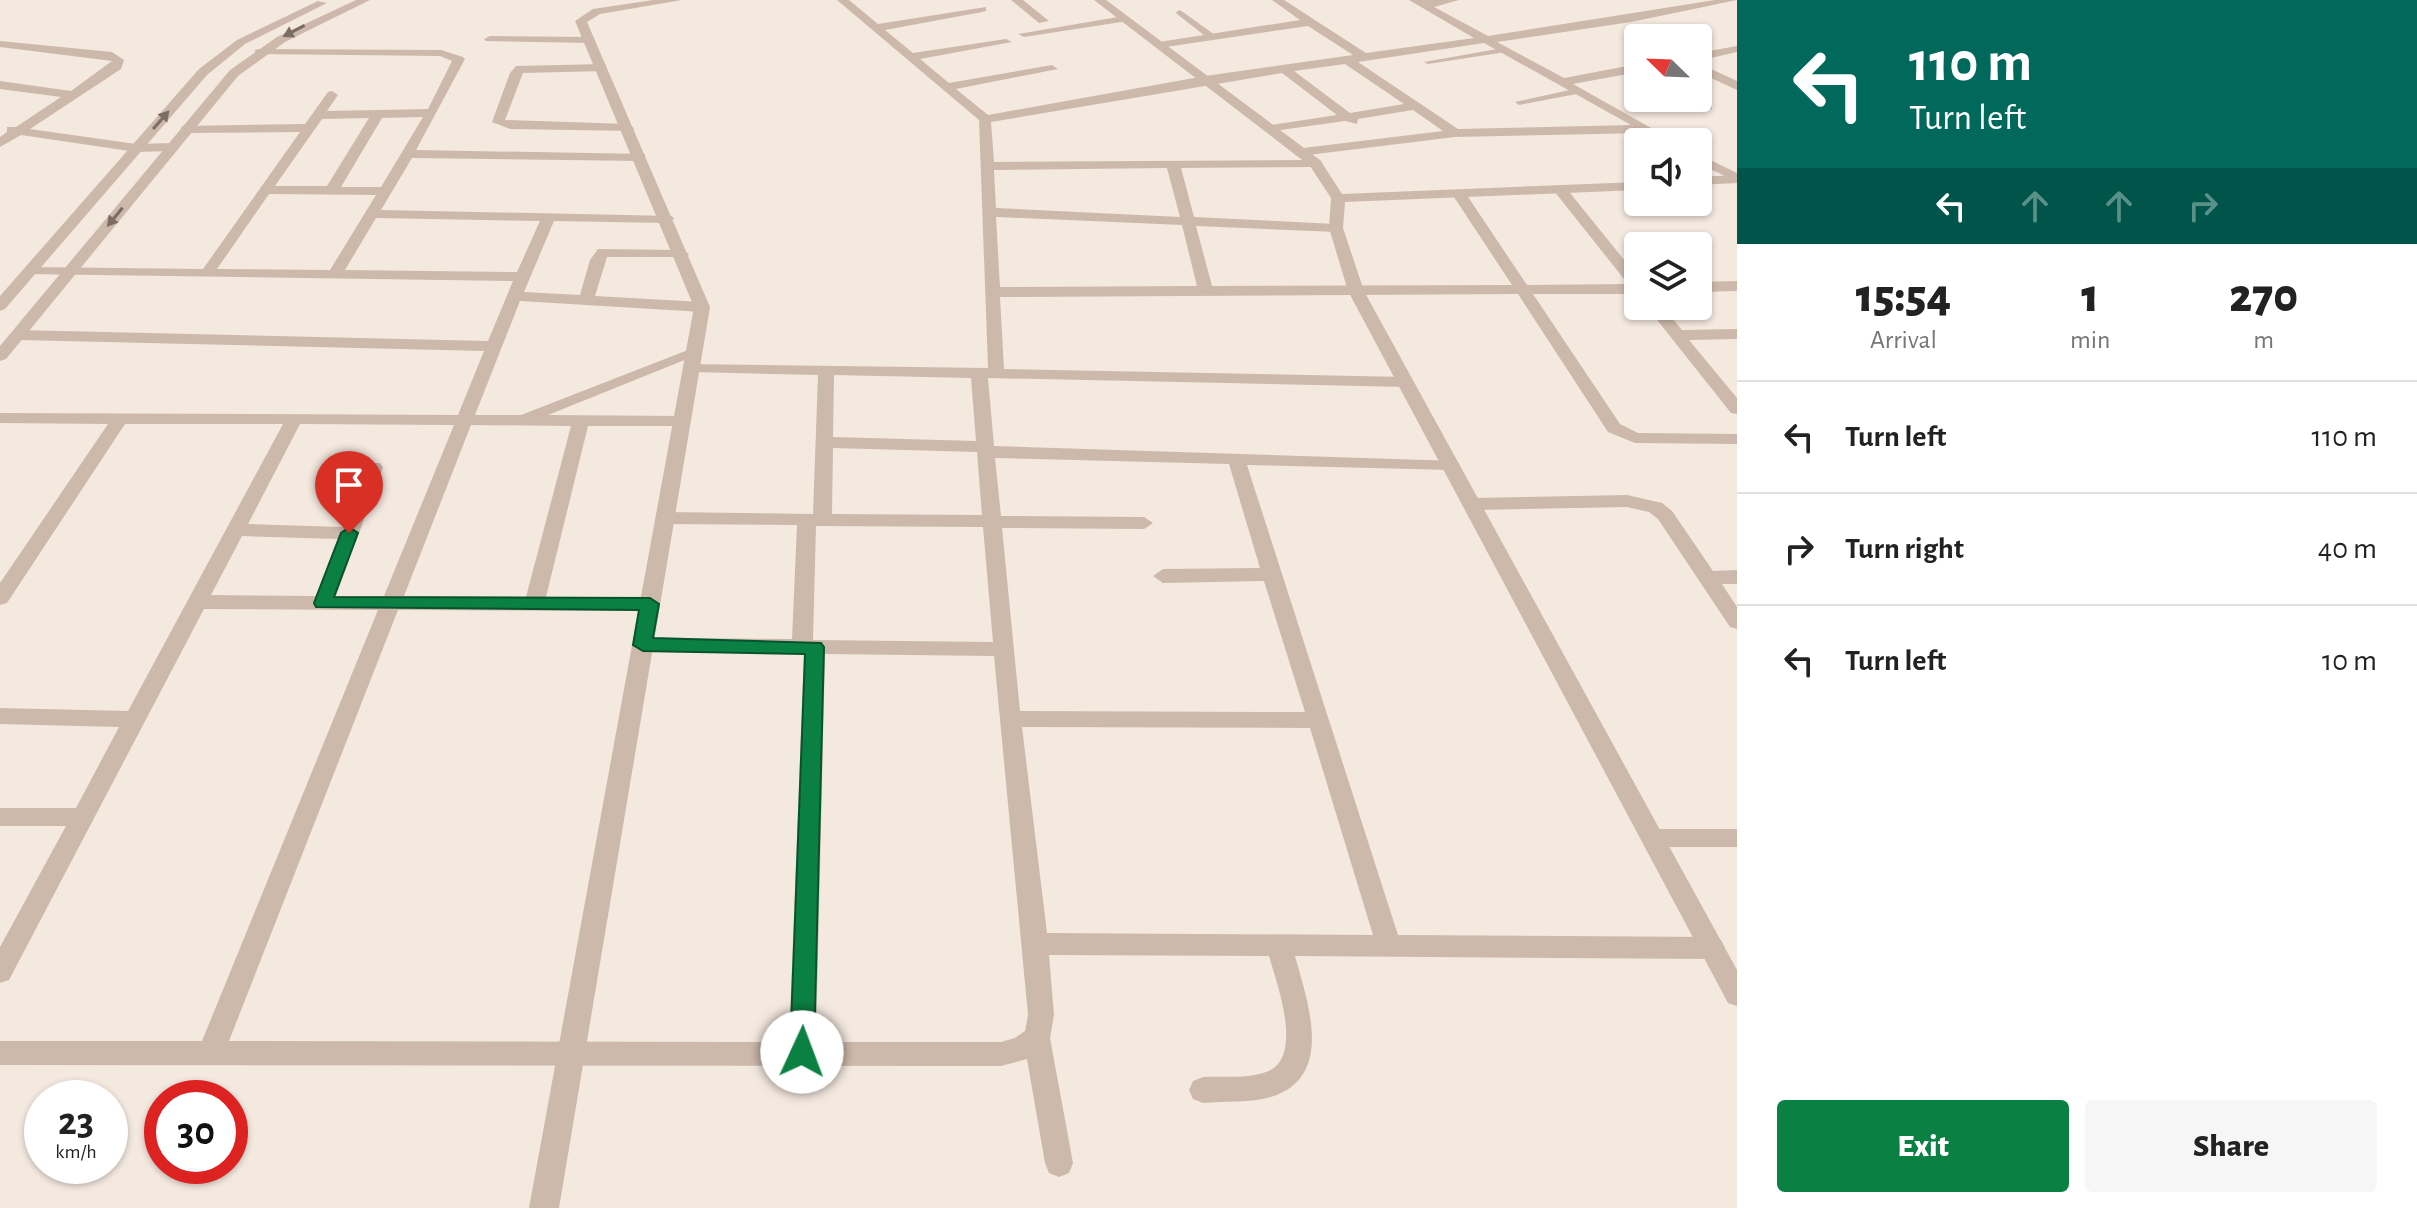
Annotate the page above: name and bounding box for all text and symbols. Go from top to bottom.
north arrow [1624,24,1712,112]
map controls [1624,24,1712,320]
one-way arrow [282,25,305,38]
icon: left [1777,32,1881,136]
text: 110 m [1909,35,2032,91]
text: Turn left [1909,100,2026,136]
one-way arrow [152,110,169,130]
button: sound [1624,128,1712,216]
icon: left [1929,184,1973,228]
icon: ahead [2013,184,2057,228]
icon: ahead [2097,184,2141,228]
icon: right [2181,184,2225,228]
one-way arrow [107,207,124,227]
button: layers [1624,232,1712,320]
text: 15:54 [1856,273,1951,321]
text: 1 [2081,273,2099,321]
text: 270 [2229,273,2298,321]
text: Arrival [1870,327,1937,353]
text: min [2070,327,2110,353]
text: m [2253,327,2274,353]
icon: left [1777,415,1821,459]
text: Turn left [1845,422,1946,452]
text: 110 m [2312,422,2377,452]
pin [315,451,383,533]
icon: arrive [327,463,371,507]
icon: right [1777,527,1821,571]
text: Turn right [1845,534,1964,564]
text: 40 m [2318,534,2377,564]
icon: left [1777,639,1821,683]
text: Turn left [1845,646,1946,676]
text: 10 m [2322,646,2377,676]
position arrow [760,1010,844,1094]
speed limit sign: 30 [144,1080,248,1184]
button: Exit [1777,1100,2069,1192]
button: Share [2085,1100,2377,1192]
text: 23 [58,1102,94,1142]
text: km/h [55,1142,97,1162]

